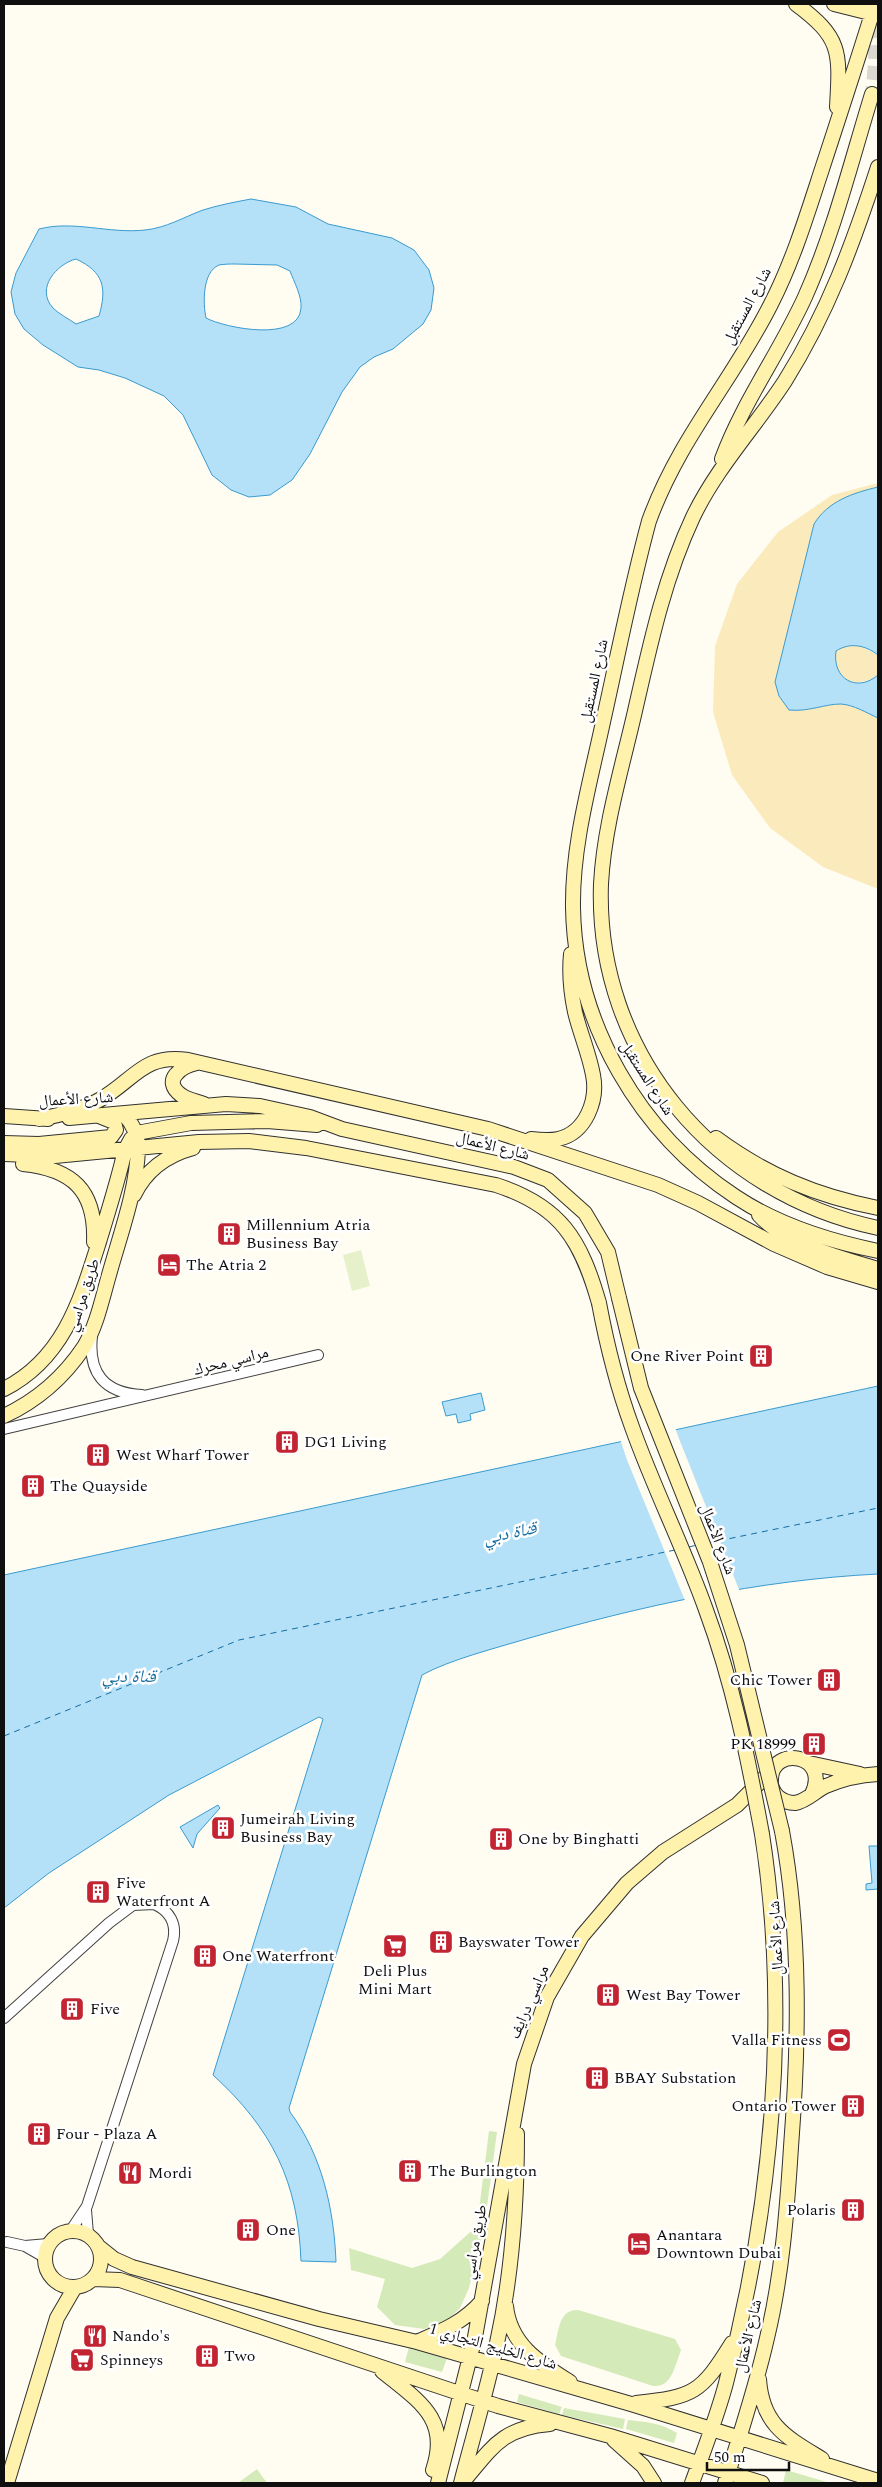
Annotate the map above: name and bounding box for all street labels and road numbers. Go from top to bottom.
street label: شارع المستقبل [716,263,778,349]
street label: شارع المستقبل [573,637,615,725]
street label: شارع المستقبل [614,1036,680,1120]
street label: شارع الأعمال [38,1085,114,1113]
street label: شارع الأعمال [454,1125,532,1167]
street label: طريق مراسي [60,1255,106,1335]
street label: مراسي محرك [191,1340,271,1382]
street label: شارع الأعمال [693,1500,743,1578]
street label: شارع الأعمال [762,1900,790,1976]
street label: مراسي درايف [503,1961,555,2043]
street label: طريق مراسي [457,2203,493,2281]
street label: شارع الأعمال [728,2297,768,2375]
street label: شارع الخليج التجاري 1 [426,2316,560,2376]

